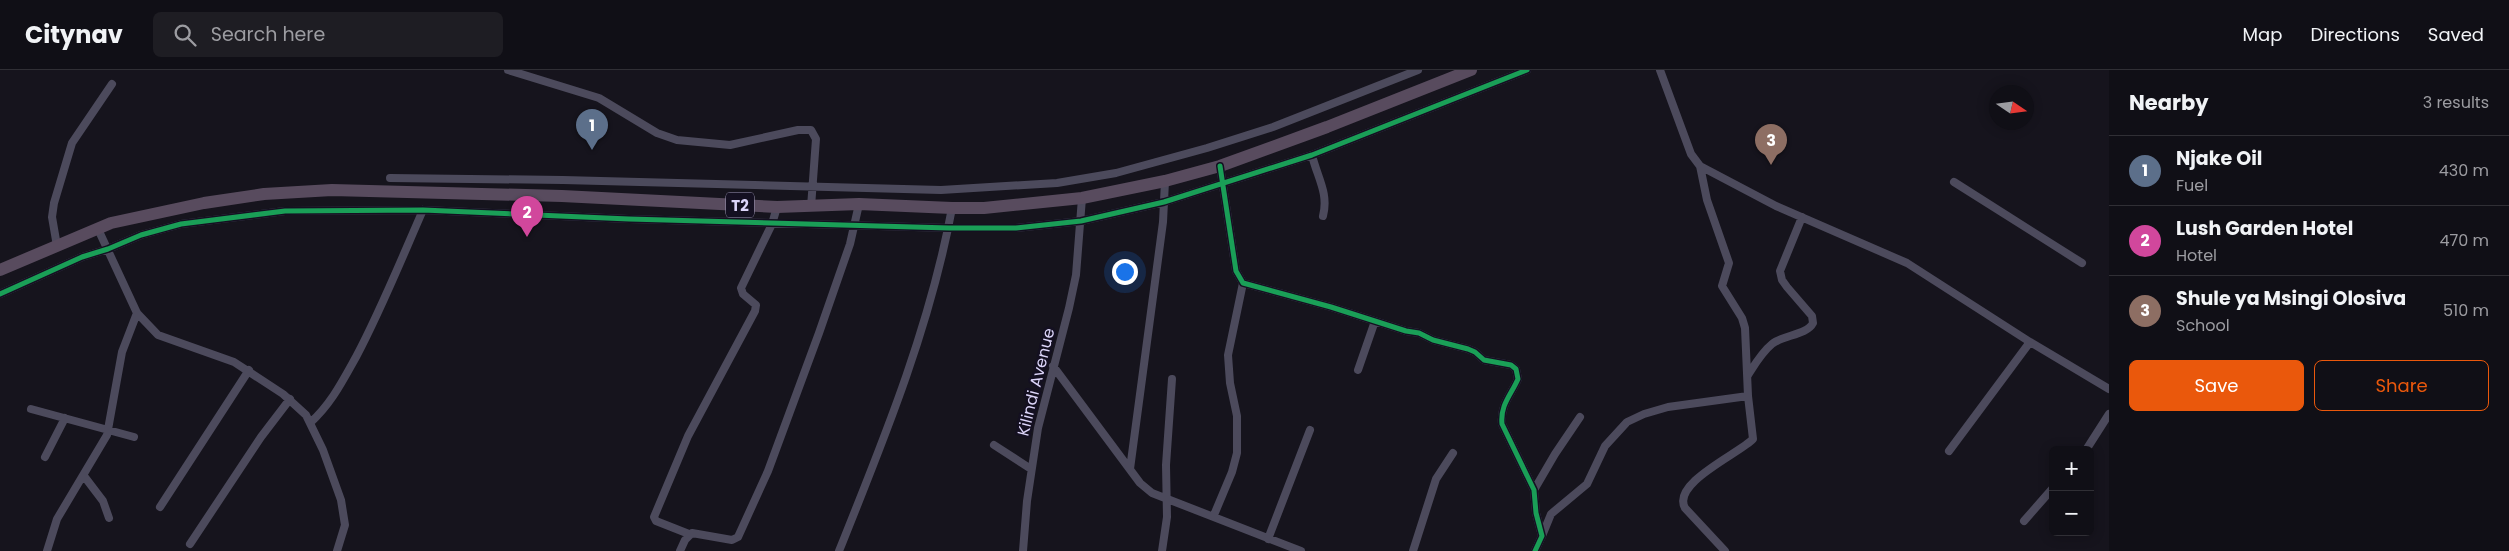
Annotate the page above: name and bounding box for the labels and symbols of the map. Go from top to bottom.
north arrow [1989,85,2034,130]
pin: 1 [576,109,608,150]
pin: 3 [1755,124,1787,165]
road number: T2 [726,192,754,218]
pin: 2 [511,196,543,237]
your location [1112,259,1138,285]
street label: Kilindi Avenue [1011,325,1061,439]

